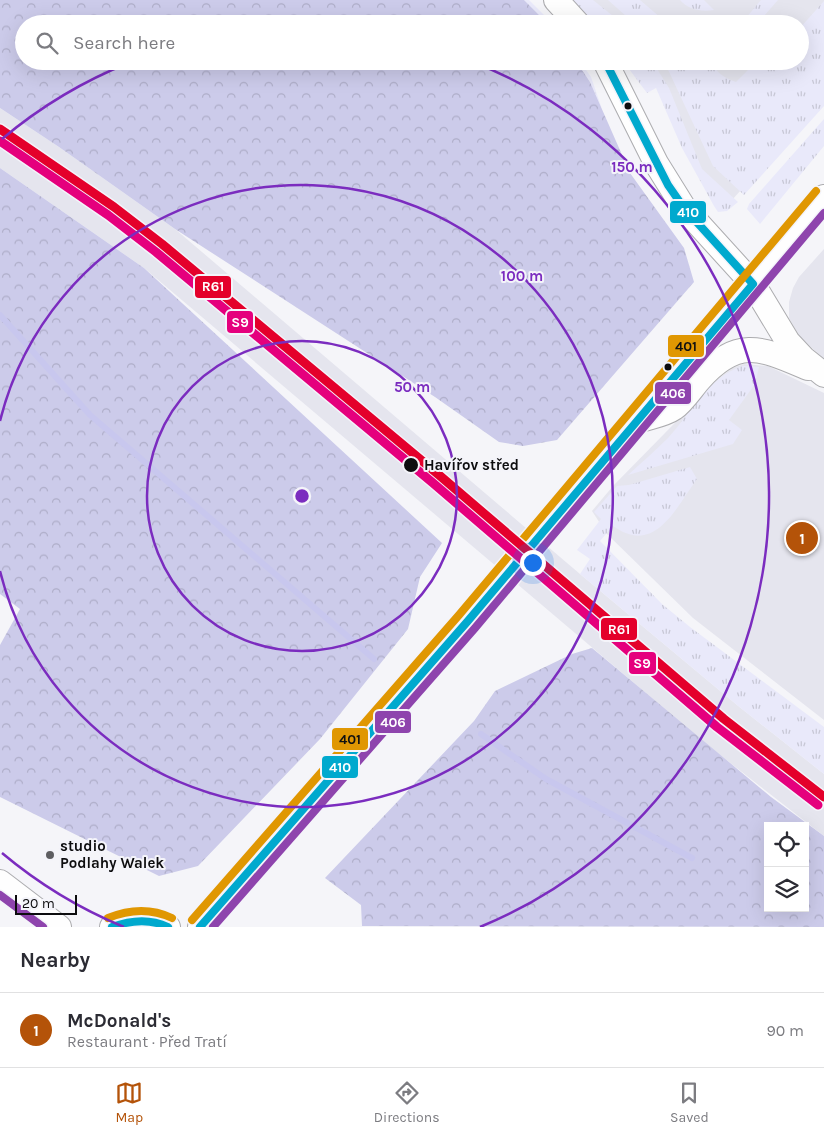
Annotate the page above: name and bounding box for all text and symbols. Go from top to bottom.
search box [15,15,809,70]
icon: search [33,29,61,57]
text: Search here [73,32,175,54]
unlabelled marker [623,101,633,111]
text: 150 m [611,158,653,176]
line badge: 410 [669,200,707,224]
text: 410 [677,204,699,221]
text: 100 m [501,267,543,285]
line badge: R61 [194,275,232,299]
text: R61 [202,278,224,295]
line badge: S9 [226,310,254,334]
text: S9 [231,314,249,331]
line badge: 401 [667,334,705,358]
text: 401 [675,338,697,355]
unlabelled marker [663,362,673,372]
text: 50 m [394,378,430,396]
line badge: 406 [654,381,692,405]
text: 406 [660,385,686,402]
marker: Havířov střed [402,456,420,474]
place label: Havířov střed [424,456,519,474]
centre of rings [293,487,311,505]
pin: 1 [786,519,818,557]
your location [520,550,546,576]
line badge: R61 [600,617,638,641]
text: R61 [608,621,630,638]
line badge: S9 [628,651,657,675]
text: S9 [633,655,651,672]
line badge: 406 [374,710,412,734]
text: 406 [380,714,406,731]
line badge: 401 [331,727,369,751]
text: 401 [339,731,361,748]
line badge: 410 [321,755,359,779]
text: 410 [329,759,351,776]
map controls [764,822,809,912]
button: locate [764,822,809,867]
place label: studio Podlahy Walek [60,837,164,872]
marker: studio Podlahy Walek [44,849,56,861]
button: layers [764,867,809,912]
scale bar [15,892,78,915]
text: 20 m [22,895,55,912]
text: Nearby [20,948,90,972]
text: McDonald's [67,1010,171,1032]
text: 1 [33,1021,39,1040]
text: 90 m [766,1021,804,1040]
text: Restaurant · Před Tratí [67,1032,227,1051]
tab: Map [115,1079,143,1126]
tab: Directions [374,1079,440,1126]
tab: Saved [670,1079,709,1126]

